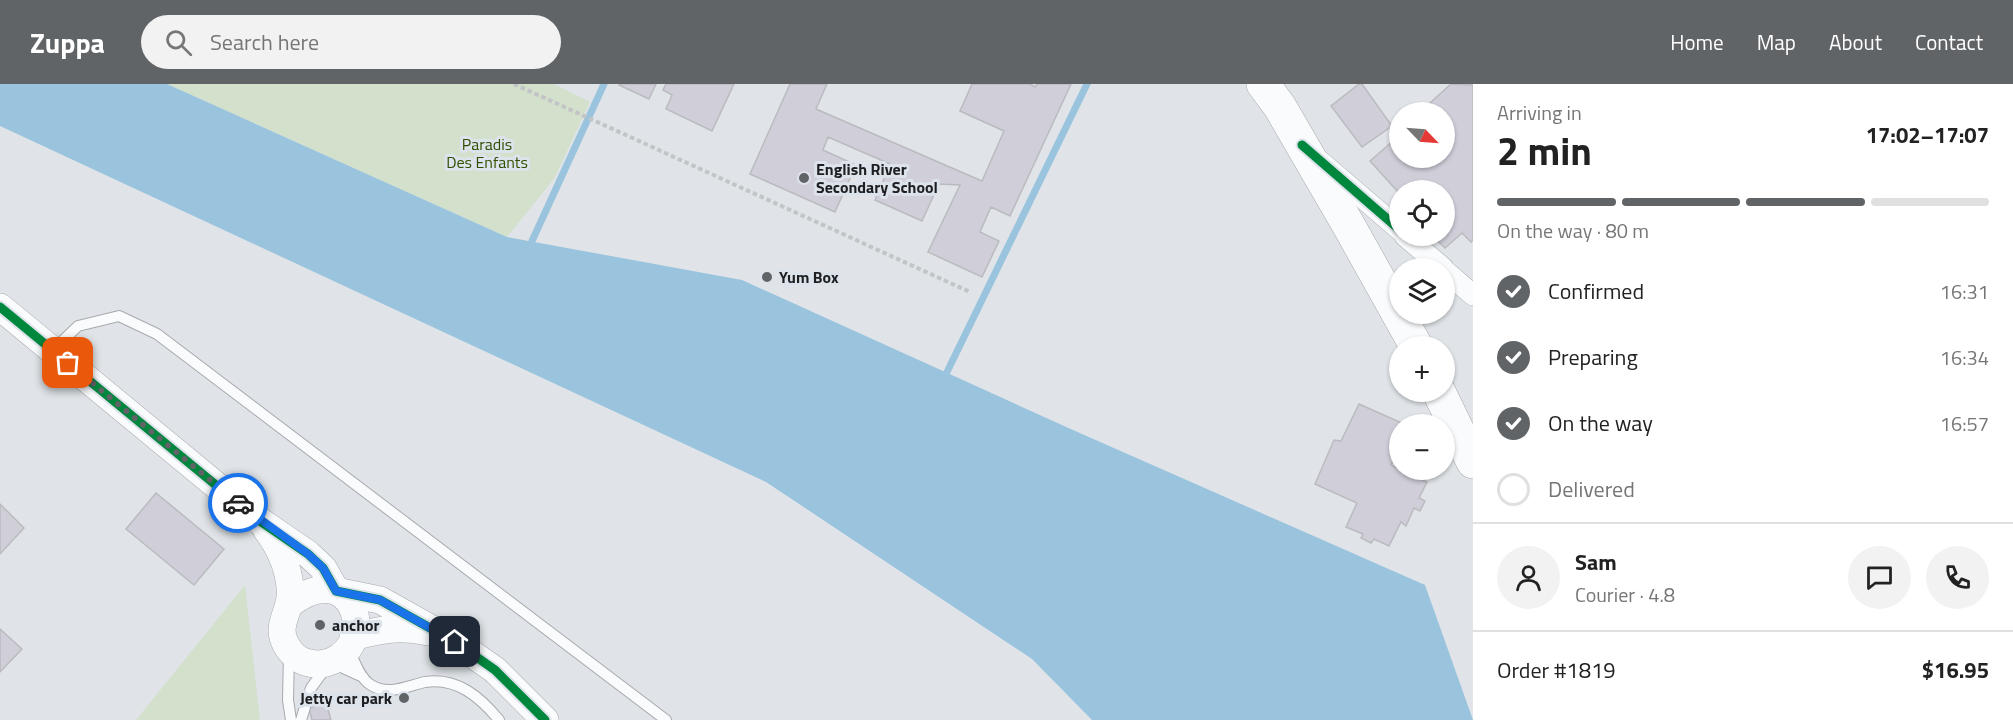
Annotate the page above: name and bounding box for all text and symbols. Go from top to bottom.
search box [141,15,561,69]
text: Zuppa [30,21,105,64]
text: Search here [210,25,319,59]
icon: search [162,26,195,59]
text: Home [1670,26,1724,58]
text: Map [1757,26,1796,58]
text: About [1829,26,1882,58]
text: Contact [1915,26,1983,58]
text: Arriving in [1497,97,1582,128]
north arrow [1389,102,1455,168]
map controls [1389,102,1455,480]
text: 17:02–17:07 [1866,118,1989,152]
text: 2 min [1497,121,1592,180]
park label: Paradis Des Enfants [446,132,528,174]
place label: English River Secondary School [816,157,938,199]
marker: English River Secondary School [797,171,811,185]
button: locate [1389,180,1455,246]
text: On the way · 80 m [1497,215,1649,246]
button: layers [1389,258,1455,324]
place label: Yum Box [779,265,839,289]
marker: Yum Box [760,270,774,284]
text: Confirmed [1548,274,1644,308]
icon: check [1497,275,1530,308]
text: 16:31 [1940,276,1989,307]
button: + [1389,336,1455,402]
pin [42,337,93,388]
text: Preparing [1548,340,1638,374]
icon: check [1497,341,1530,374]
text: 16:34 [1940,342,1989,373]
icon: bag [51,346,84,379]
text: On the way [1548,406,1653,440]
icon: check [1497,407,1530,440]
text: 16:57 [1940,408,1989,439]
button: − [1389,414,1455,480]
text: Delivered [1548,472,1635,506]
courier [208,473,268,533]
icon: car [222,487,255,520]
text: Sam [1575,545,1617,579]
button: person [1497,546,1560,609]
button: chat [1848,546,1911,609]
button: phone [1926,546,1989,609]
text: Courier · 4.8 [1575,579,1675,610]
place label: anchor [332,613,380,637]
pin [429,616,480,667]
marker: anchor [313,618,327,632]
icon: home [438,625,471,658]
text: Order #1819 [1497,653,1616,687]
text: $16.95 [1922,653,1989,687]
place label: Jetty car park [300,686,393,710]
marker: Jetty car park [397,691,411,705]

